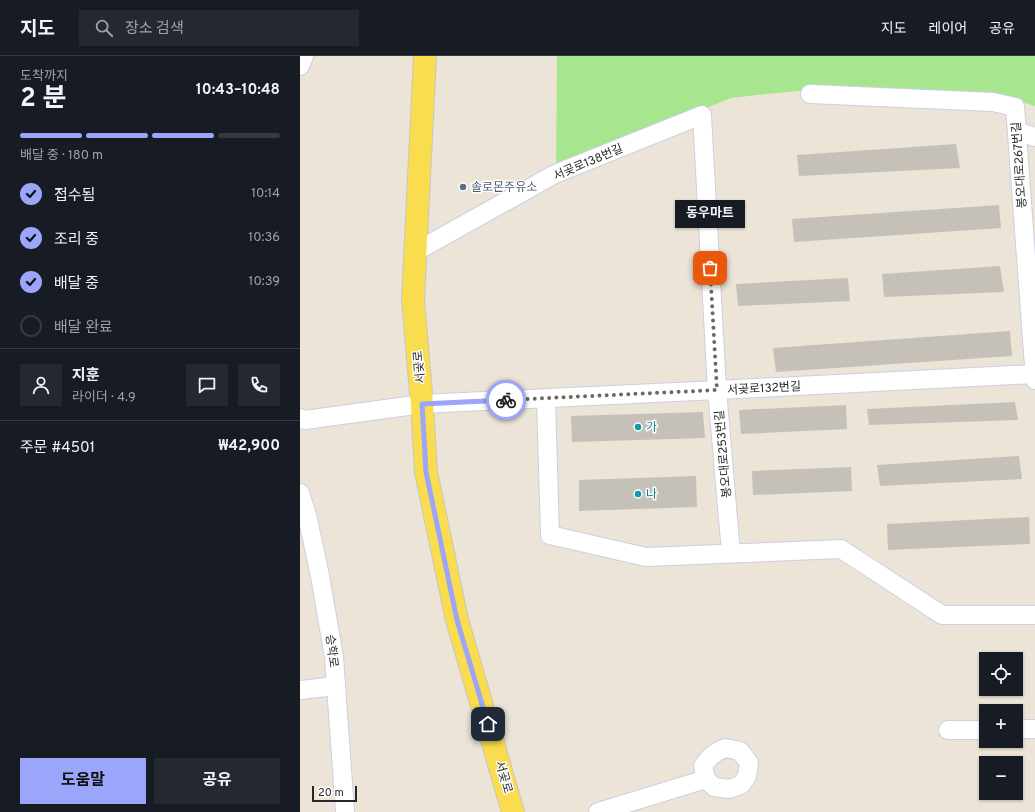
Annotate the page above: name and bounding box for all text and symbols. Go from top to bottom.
search box [79,10,359,46]
icon: search [93,17,115,39]
text: 지도 [20,18,55,42]
text: 장소 검색 [125,20,184,39]
text: 지도 [881,21,907,38]
text: 레이어 [929,21,967,38]
text: 공유 [989,21,1015,38]
text: 도착까지 [20,69,68,85]
text: 10:43–10:48 [196,81,280,100]
text: 2 분 [20,83,66,116]
street label: 봉오대로267번길 [1009,121,1031,209]
street label: 서곶로138번길 [551,141,626,185]
text: 배달 중 · 180 m [20,148,103,164]
place label: 솔로몬주유소 [471,180,537,196]
marker: 솔로몬주유소 [458,182,468,192]
icon: check [20,183,42,205]
text: 10:14 [251,186,280,202]
text: 접수됨 [54,187,95,206]
callout: 동우마트 [675,200,745,228]
text: 동우마트 [686,206,734,222]
icon: check [20,227,42,249]
text: 10:36 [248,230,280,246]
text: 조리 중 [54,231,99,250]
pin [693,251,727,285]
icon: bag [699,257,721,279]
icon: check [20,271,42,293]
text: 10:39 [249,274,280,290]
text: 배달 중 [54,275,99,294]
text: 배달 완료 [54,319,113,338]
street label: 서곶로 [411,350,429,384]
button: person [20,364,62,406]
button: chat [186,364,228,406]
button: phone [238,364,280,406]
text: 지훈 [72,367,100,386]
street label: 서곶로132번길 [727,379,801,399]
courier [486,380,526,420]
icon: bike [495,389,517,411]
text: 라이더 · 4.9 [72,390,136,406]
street label: 봉오대로253번길 [712,409,736,499]
place label: 가 [646,420,657,436]
marker: 가 [633,422,643,432]
text: ₩42,900 [219,437,280,456]
text: 주문 #4501 [20,439,95,458]
place label: 나 [646,487,657,503]
marker: 나 [633,489,643,499]
street label: 승학로 [321,634,341,669]
map controls [979,652,1023,800]
button: locate [979,652,1023,696]
button: + [979,704,1023,748]
pin [471,707,505,741]
icon: home [477,713,499,735]
button: − [979,756,1023,800]
button: 도움말 [20,758,146,804]
button: 공유 [154,758,280,804]
street label: 서곶로 [491,759,515,795]
scale bar [312,784,357,803]
text: 20 m [318,786,344,800]

